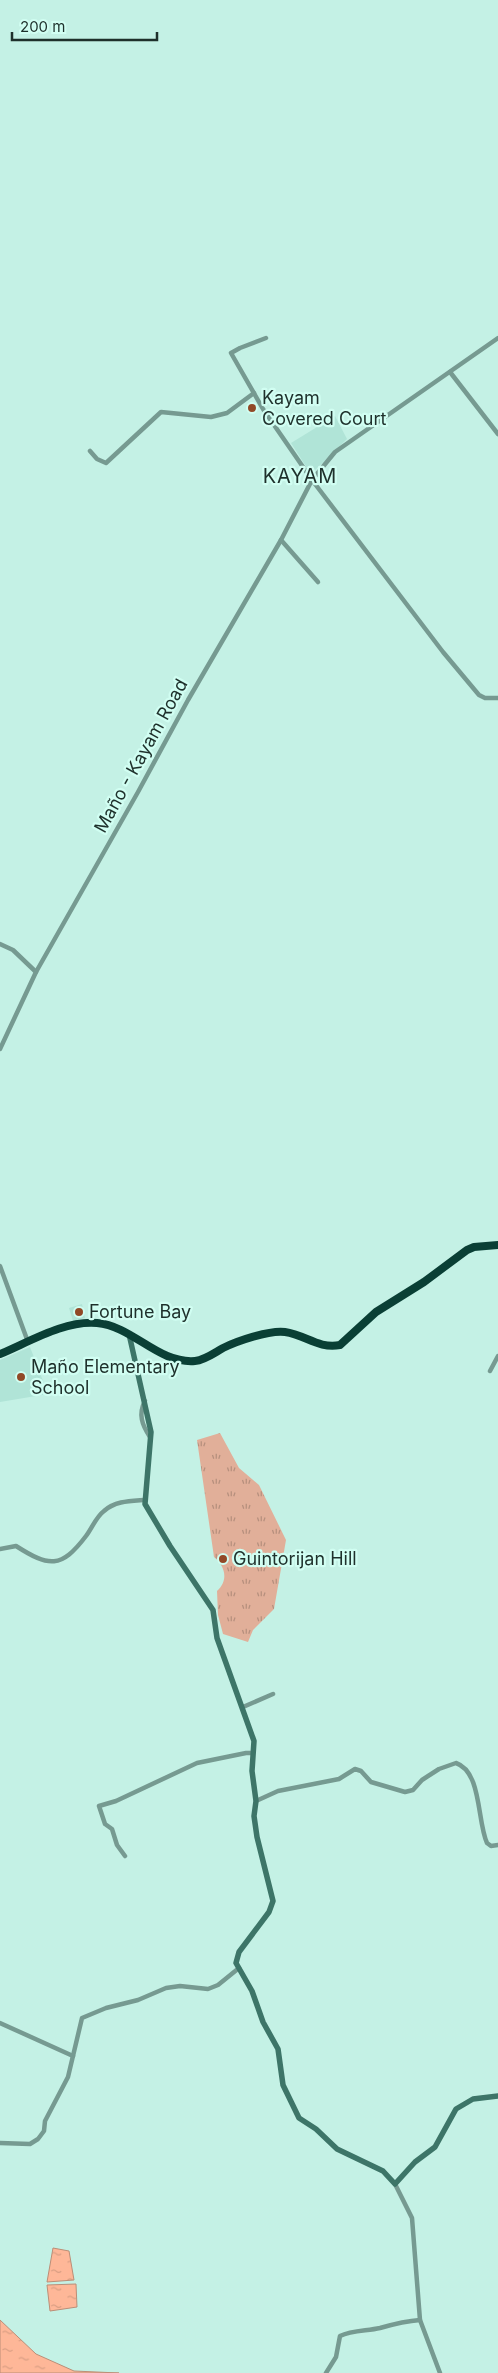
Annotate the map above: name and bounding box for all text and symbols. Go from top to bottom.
scale bar [12,10,158,42]
text: 200 m [20,17,65,36]
place label: Kayam Covered Court [262,387,387,429]
marker: Kayam Covered Court [246,402,258,414]
district label: KAYAM [263,464,337,488]
street label: Maño - Kayam Road [90,675,192,836]
place label: Fortune Bay [89,1301,191,1322]
marker: Fortune Bay [73,1306,85,1318]
place label: Maño Elementary School [31,1356,180,1398]
marker: Maño Elementary School [15,1371,27,1383]
place label: Guintorijan Hill [233,1548,357,1569]
marker: Guintorijan Hill [217,1553,229,1565]

